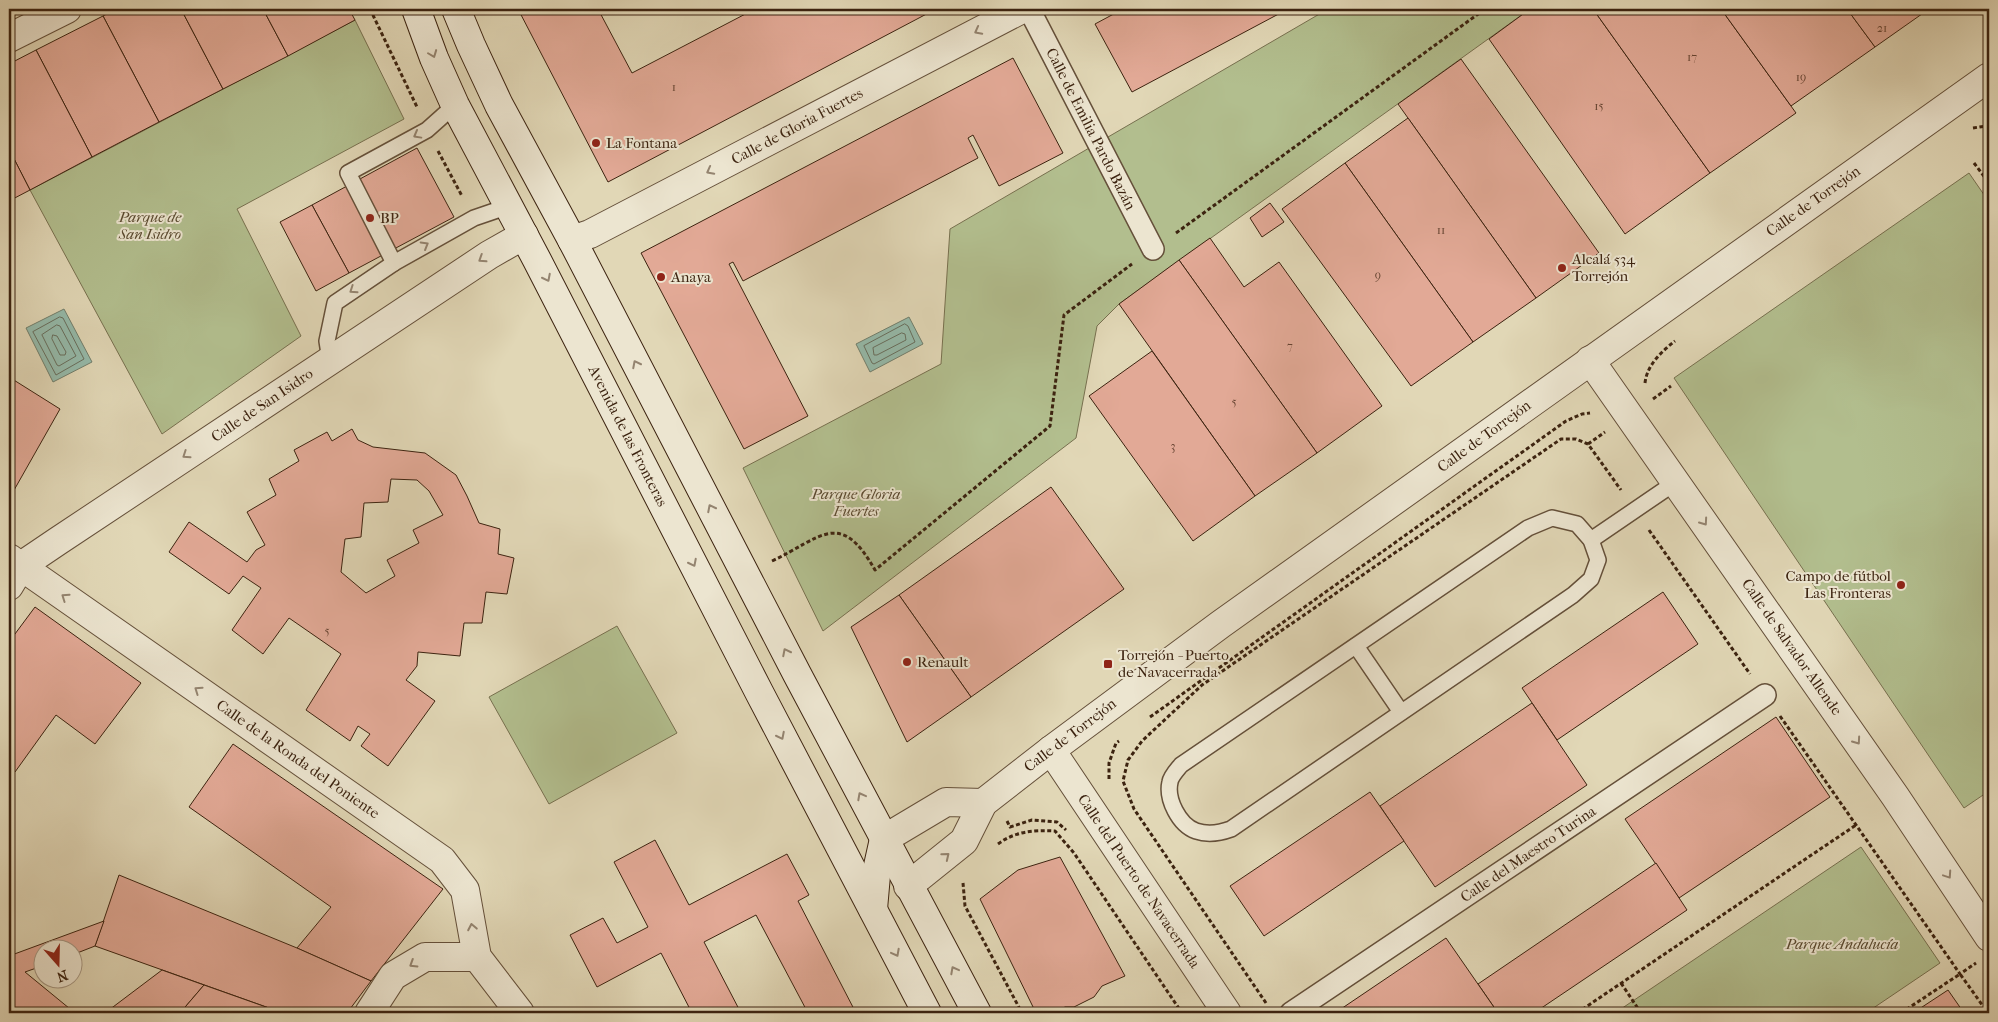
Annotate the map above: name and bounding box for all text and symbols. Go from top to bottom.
house number: 21 [1877,21,1887,35]
one-way arrow [975,25,984,35]
street label: Calle de Emilia Pardo Bazán [1042,45,1140,213]
one-way arrow [427,50,437,58]
house number: 17 [1687,50,1697,64]
house number: 19 [1796,70,1806,84]
house number: 1 [672,80,676,94]
street label: Calle de Gloria Fuertes [728,83,866,168]
house number: 15 [1594,99,1604,113]
one-way arrow [413,129,422,139]
place label: La Fontana [606,134,678,152]
marker: La Fontana [590,137,602,149]
street label: Calle de Torrejón [1762,162,1864,240]
one-way arrow [707,165,716,175]
park label: Parque de San Isidro [118,208,182,243]
place label: BP [380,209,399,227]
marker: BP [364,212,376,224]
house number: 11 [1437,223,1445,237]
one-way arrow [419,242,428,252]
place label: Alcalá 534 Torrejón [1571,250,1636,285]
one-way arrow [478,253,487,262]
marker: Alcalá 534 Torrejón [1556,262,1568,274]
place label: Anaya [670,268,712,286]
house number: 9 [1375,268,1381,282]
marker: Anaya [655,271,667,283]
one-way arrow [541,273,551,282]
one-way arrow [350,284,359,293]
house number: 7 [1287,339,1293,353]
one-way arrow [632,360,642,369]
street label: Avenida de las Fronteras [584,361,672,510]
street label: Calle de San Isidro [208,364,317,446]
house number: 5 [1231,395,1237,409]
street label: Calle de Torrejón [1434,396,1534,476]
house number: 3 [1171,439,1176,453]
one-way arrow [182,449,191,459]
park label: Parque Gloria Fuertes [811,485,901,520]
one-way arrow [707,504,717,513]
one-way arrow [1698,516,1707,525]
one-way arrow [687,558,697,567]
place label: Campo de fútbol Las Fronteras [1785,567,1891,602]
street label: Calle de Salvador Allende [1738,575,1846,719]
marker: Campo de fútbol Las Fronteras [1895,579,1907,591]
one-way arrow [61,594,71,603]
house number: 5 [324,624,330,638]
place label: Torrejón - Puerto de Navacerrada [1118,646,1229,681]
one-way arrow [782,648,792,657]
place label: Renault [917,653,969,671]
marker: Renault [901,656,913,668]
marker: Torrejón - Puerto de Navacerrada [1102,658,1114,670]
one-way arrow [194,687,204,696]
street label: Calle de Torrejón [1020,694,1120,776]
street label: Calle de la Ronda del Poniente [213,696,384,823]
one-way arrow [775,730,785,739]
one-way arrow [1851,735,1860,745]
street label: Calle del Puerto de Navacerrada [1074,791,1205,972]
one-way arrow [857,792,867,801]
street label: Calle del Maestro Turina [1457,801,1600,906]
one-way arrow [940,853,949,861]
one-way arrow [1942,870,1951,879]
one-way arrow [467,922,477,931]
park label: Parque Andalucía [1785,935,1898,953]
north arrow [32,940,82,990]
one-way arrow [890,947,900,956]
one-way arrow [410,958,419,967]
text: N [54,966,70,986]
one-way arrow [950,967,960,976]

